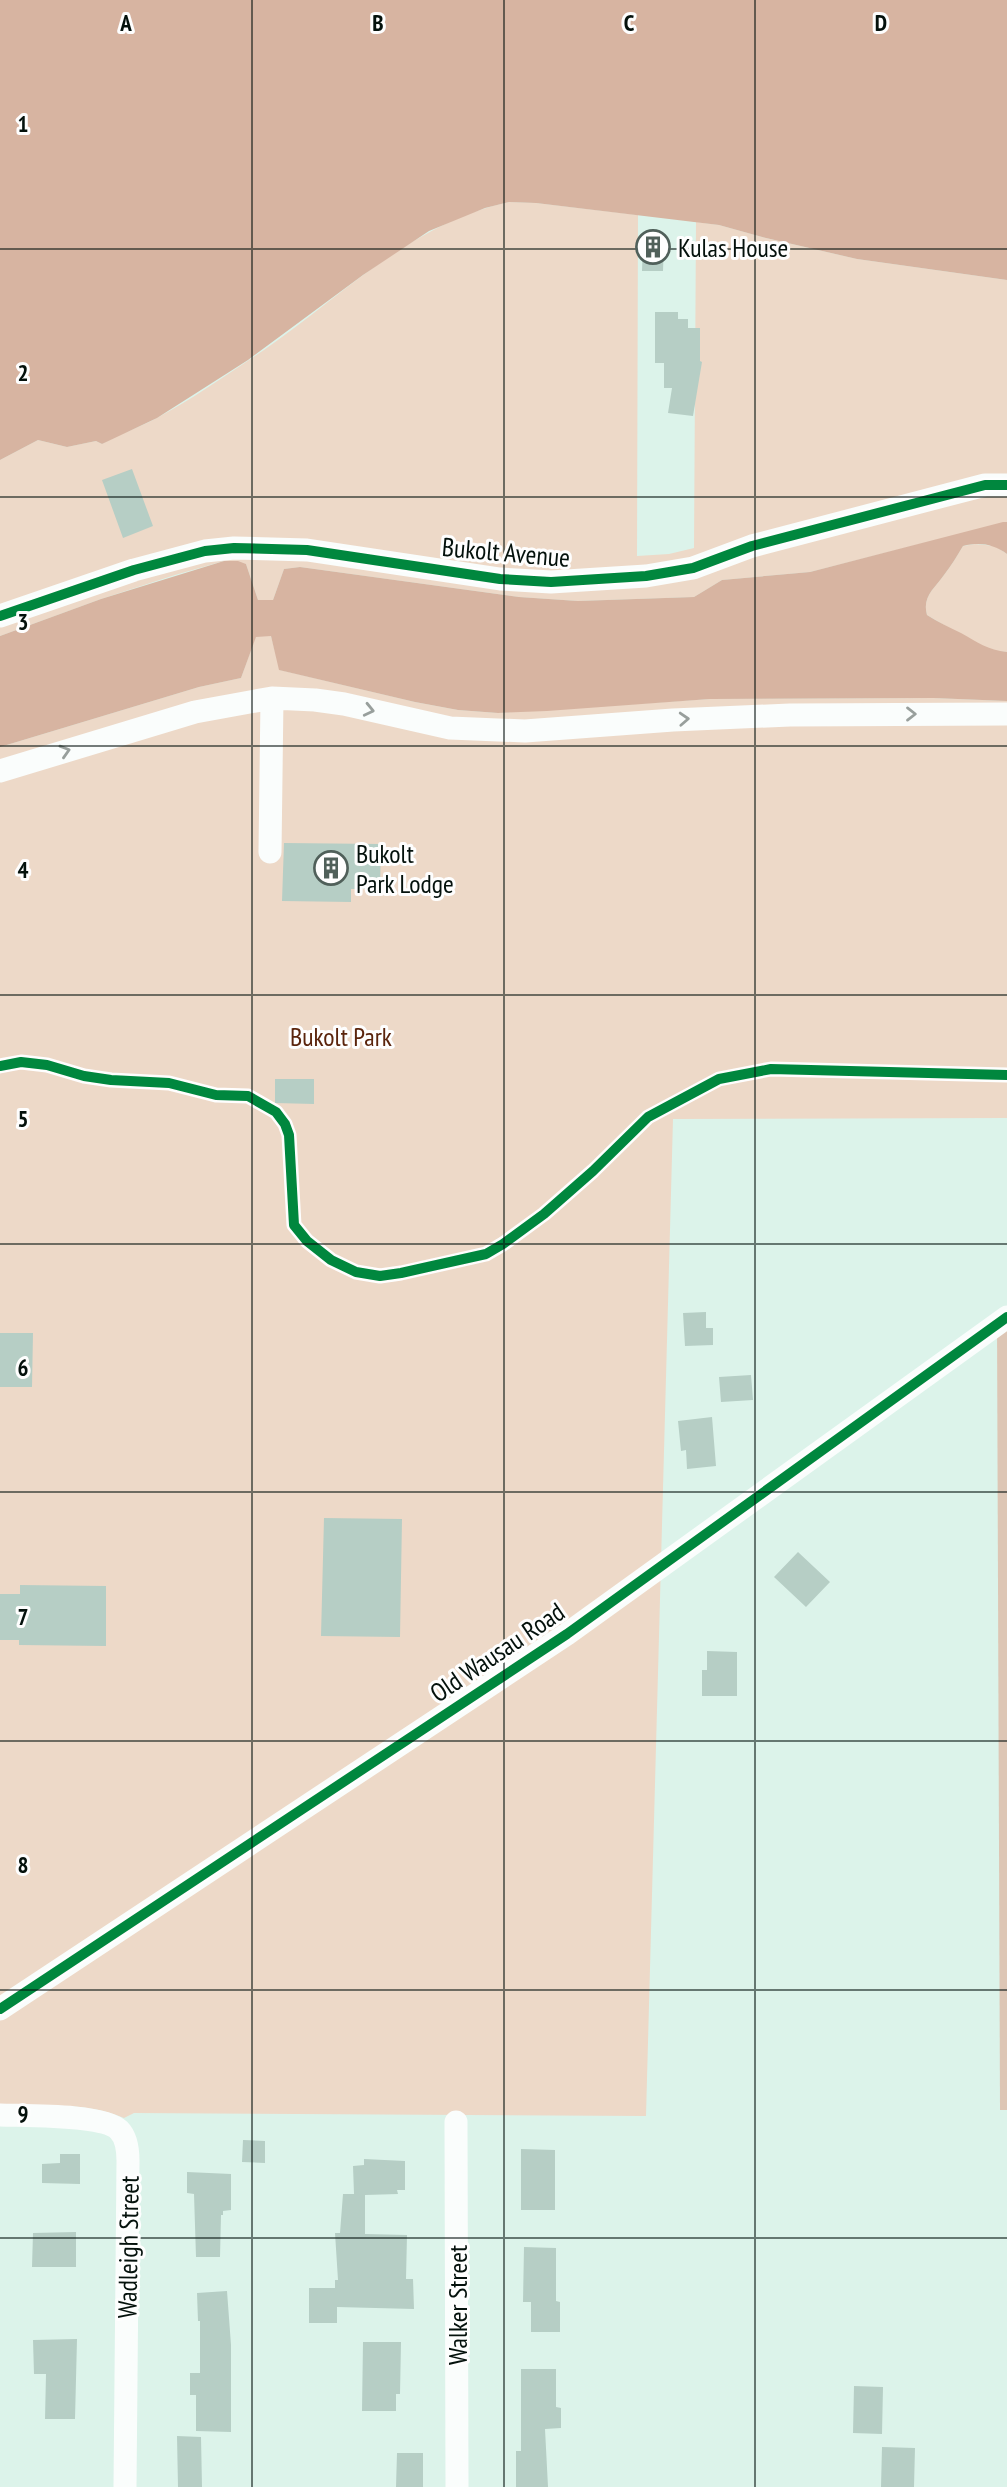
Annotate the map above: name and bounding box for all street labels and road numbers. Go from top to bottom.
street label: Bukolt Avenue [441,530,571,574]
street label: Old Wausau Road [423,1595,571,1709]
street label: Wadleigh Street [110,2175,146,2319]
street label: Walker Street [441,2245,474,2365]

